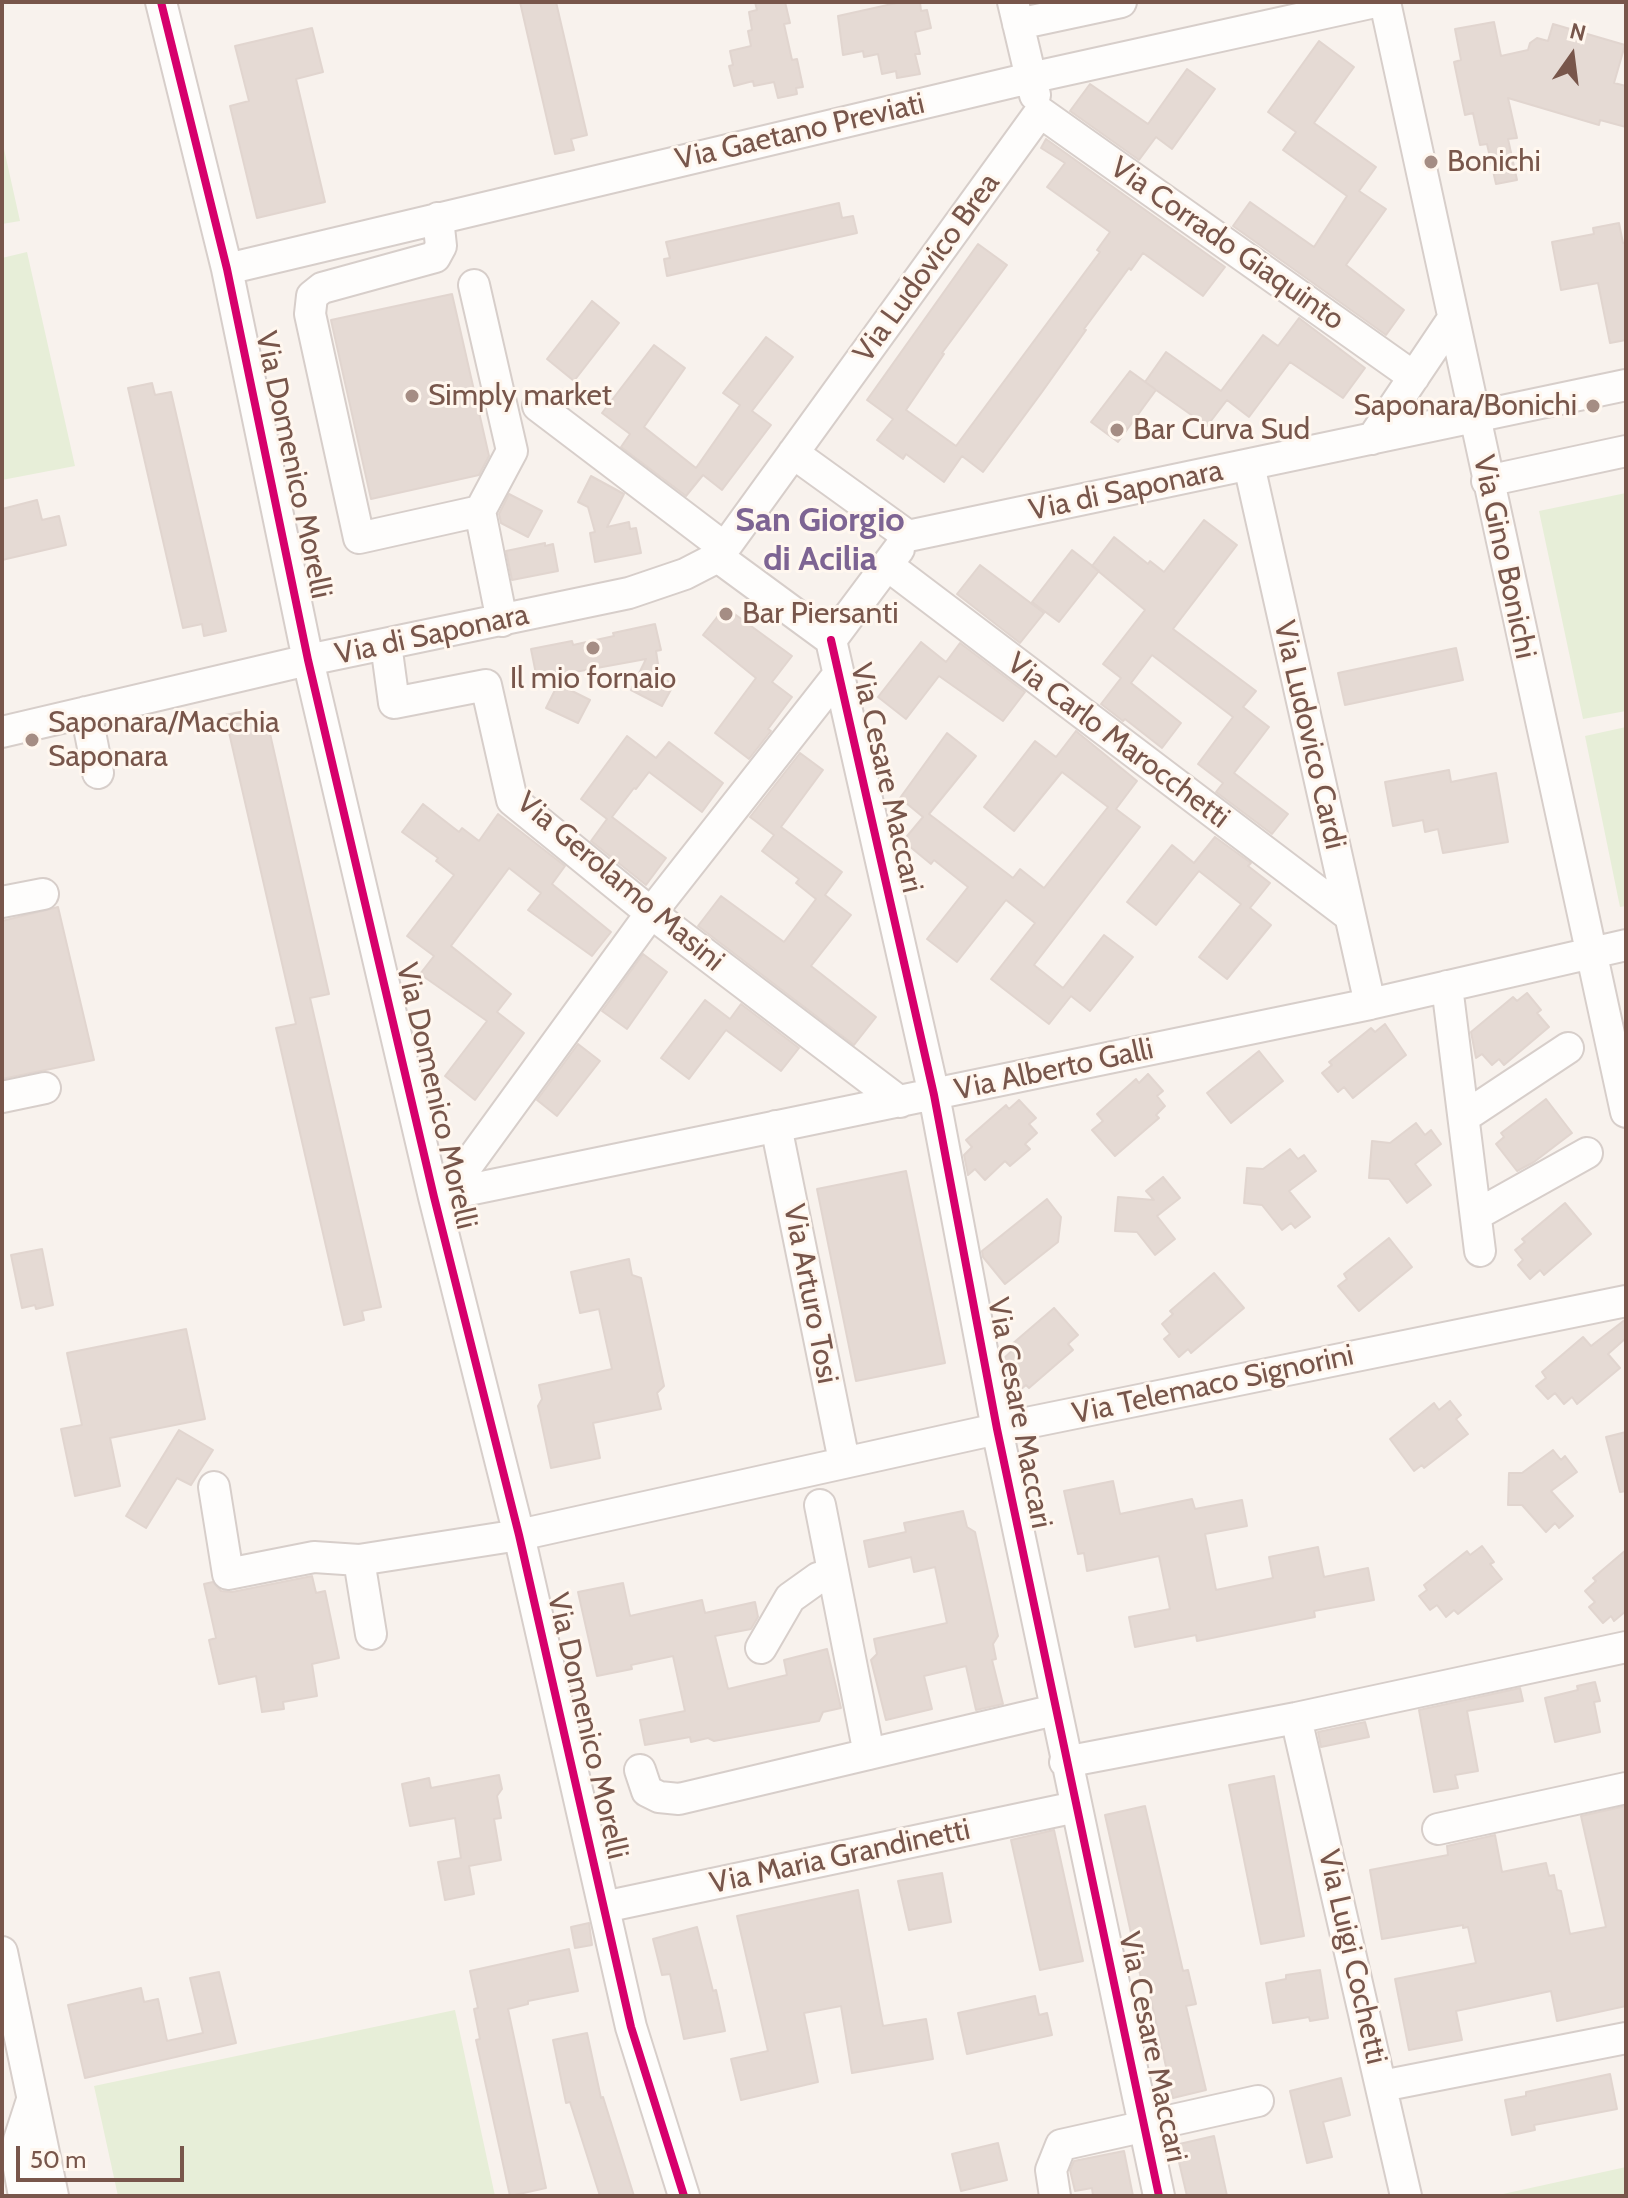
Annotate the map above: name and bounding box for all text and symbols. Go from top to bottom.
north arrow [1532,16,1612,96]
text: N [1567,17,1589,47]
street label: Via Gaetano Previati [672,86,928,178]
place label: Bonichi [1447,144,1541,180]
street label: Via Corrado Giaquinto [1103,150,1351,338]
marker: Bonichi [1422,153,1440,171]
street label: Via Ludovico Brea [846,166,1008,370]
street label: Via Domenico Morelli [247,328,339,602]
place label: Simply market [428,378,612,414]
marker: Simply market [403,387,421,405]
place label: Saponara/Bonichi [1354,388,1577,424]
marker: Saponara/Bonichi [1584,397,1602,415]
place label: Bar Curva Sud [1133,412,1310,448]
marker: Bar Curva Sud [1108,421,1126,439]
street label: Via Gino Bonichi [1465,452,1543,662]
street label: Via di Saponara [1026,453,1226,529]
district label: San Giorgio di Acilia [735,501,905,580]
place label: Bar Piersanti [742,596,899,632]
street label: Via di Saponara [332,597,532,673]
marker: Bar Piersanti [717,605,735,623]
street label: Via Ludovico Cardi [1265,617,1353,853]
marker: Il mio fornaio [584,639,602,657]
street label: Via Carlo Marocchetti [1000,646,1236,836]
street label: Via Cesare Maccari [842,660,930,896]
place label: Il mio fornaio [510,661,676,697]
place label: Saponara/Macchia Saponara [48,705,280,776]
marker: Saponara/Macchia Saponara [23,731,41,749]
street label: Via Gerolamo Masini [509,785,731,979]
street label: Via Domenico Morelli [388,959,484,1233]
street label: Via Alberto Galli [951,1031,1157,1109]
street label: Via Arturo Tosi [775,1201,845,1387]
street label: Via Cesare Maccari [979,1295,1059,1531]
street label: Via Telemaco Signorini [1069,1338,1357,1432]
street label: Via Domenico Morelli [539,1589,635,1863]
street label: Via Maria Grandinetti [707,1812,973,1902]
street label: Via Luigi Cochetti [1310,1846,1394,2068]
street label: Via Cesare Maccari [1110,1929,1194,2165]
scale bar [20,2130,188,2180]
text: 50 m [30,2145,86,2174]

